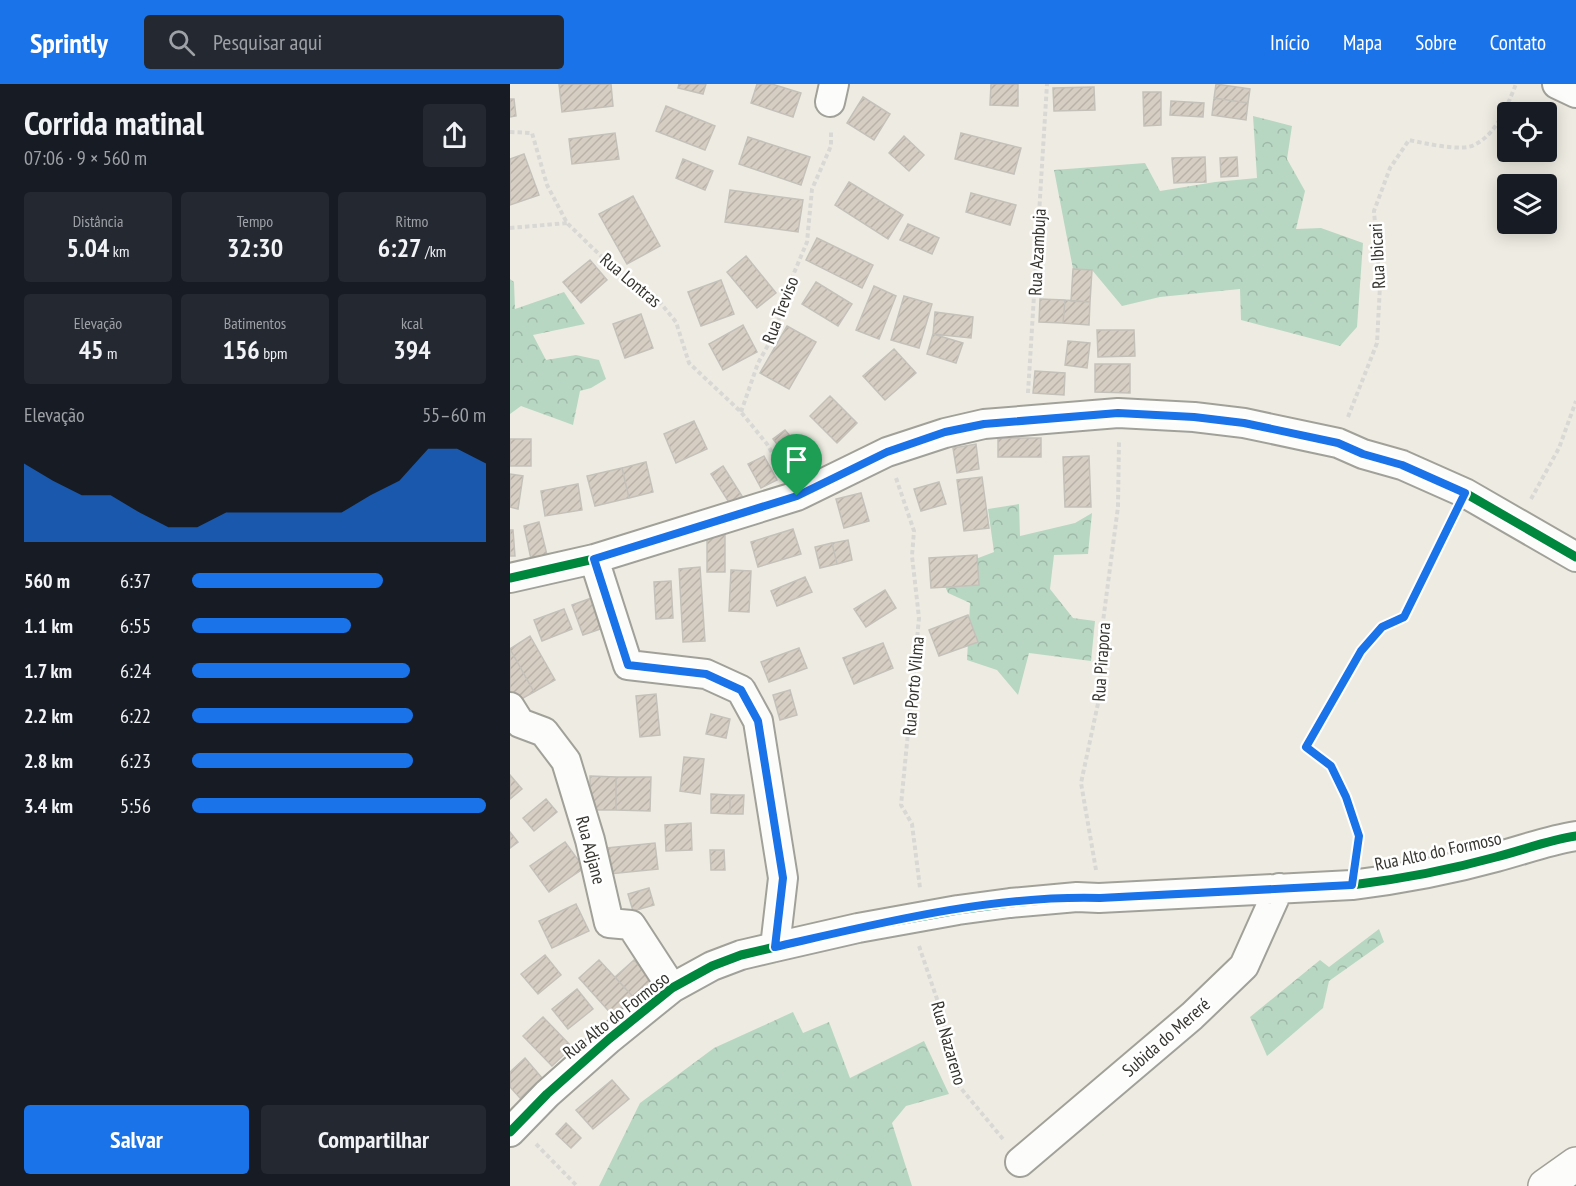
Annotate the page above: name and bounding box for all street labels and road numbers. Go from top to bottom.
street label: Rua Azambuja [1023,208,1051,296]
street label: Rua Ibicari [1364,223,1390,289]
street label: Rua Lontras [596,248,666,312]
street label: Rua Treviso [757,273,803,347]
street label: Rua Pirapora [1087,622,1115,702]
street label: Rua Porto Vilma [897,635,929,737]
street label: Rua Adjane [571,813,611,887]
street label: Rua Alto do Formoso [1373,826,1504,876]
street label: Rua Alto do Formoso [558,966,674,1064]
street label: Subida do Mereré [1117,993,1215,1081]
street label: Rua Nazareno [926,998,972,1088]

